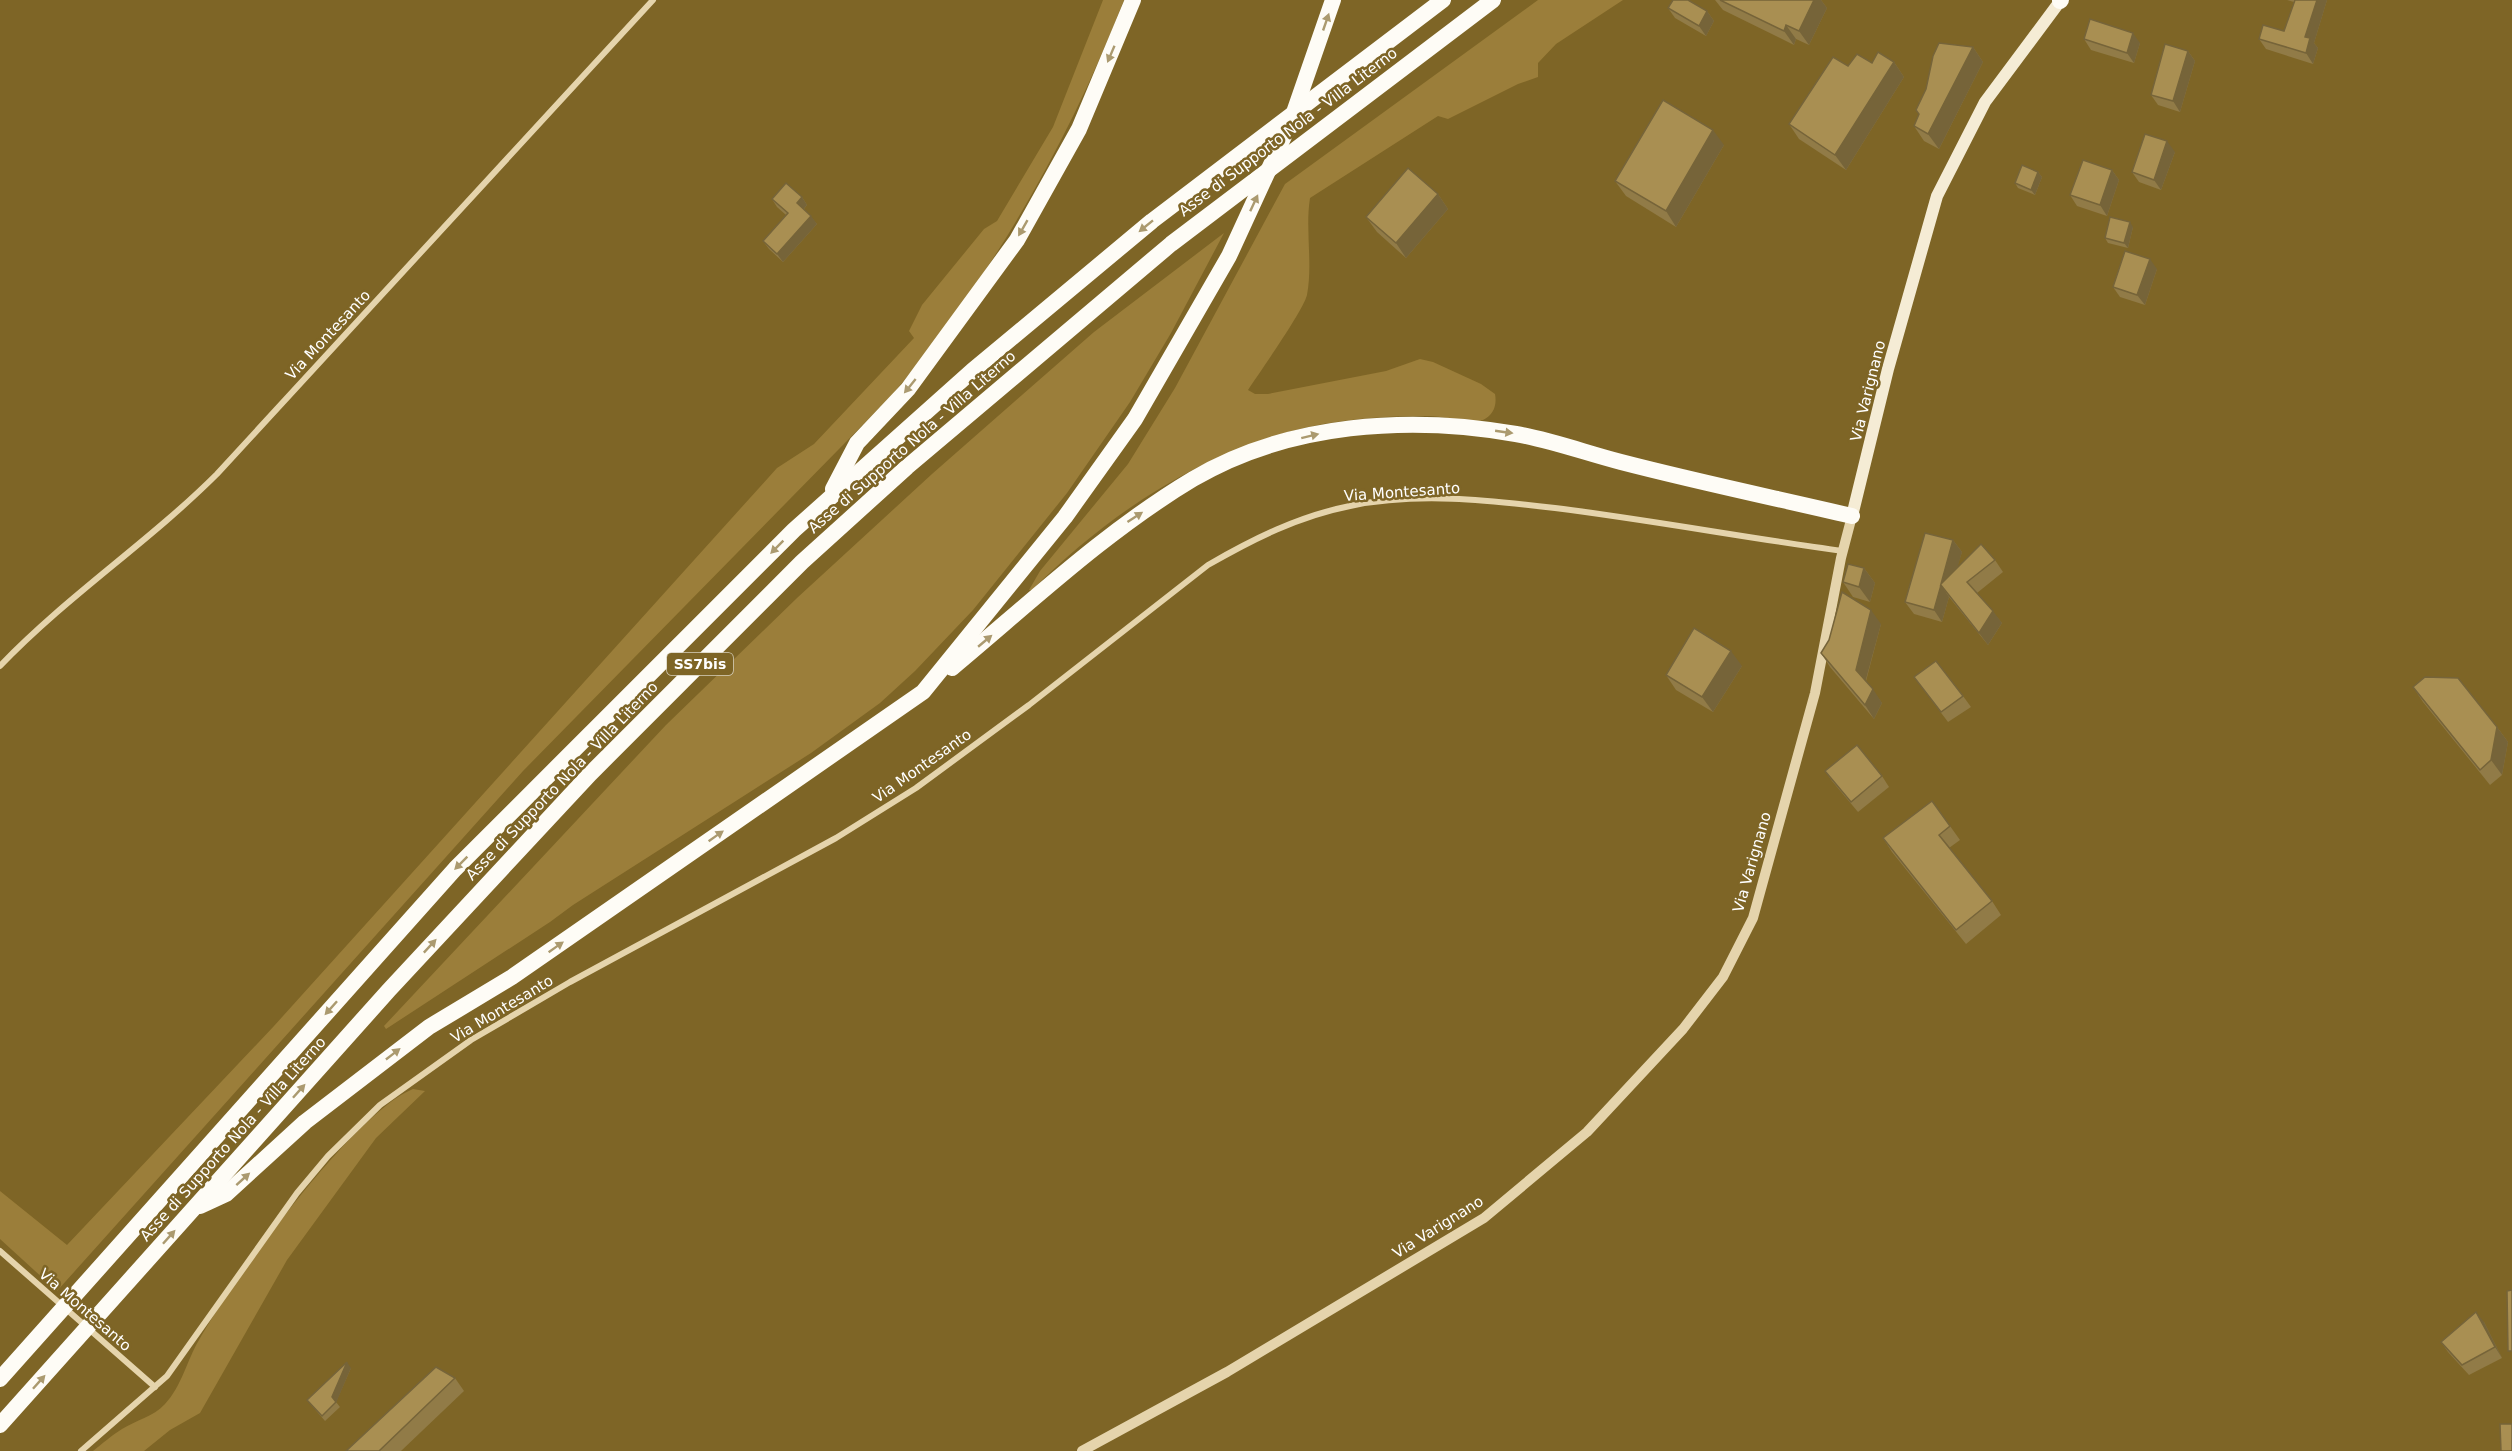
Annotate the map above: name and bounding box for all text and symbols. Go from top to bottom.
one-way arrow [1321,13,1331,31]
street label: Asse di Supporto Nola - Villa Literno [1175,44,1401,220]
one-way arrow [1106,46,1116,64]
one-way arrow [1249,194,1259,212]
one-way arrow [1018,220,1029,236]
one-way arrow [1138,220,1154,233]
street label: Via Montesanto [282,286,374,384]
street label: Via Varignano [1847,339,1889,443]
street label: Asse di Supporto Nola - Villa Literno [805,347,1019,537]
one-way arrow [903,378,916,394]
one-way arrow [1494,427,1513,437]
one-way arrow [1301,430,1320,440]
street label: Via Montesanto [1343,479,1461,505]
one-way arrow [1127,512,1143,523]
one-way arrow [770,539,784,554]
one-way arrow [977,635,992,648]
road number: SS7bis [667,653,733,675]
street label: Asse di Supporto Nola - Villa Literno [462,678,662,884]
street label: Via Montesanto [869,725,975,807]
street label: Via Varignano [1729,810,1775,914]
one-way arrow [708,831,724,842]
one-way arrow [454,856,468,870]
one-way arrow [422,940,436,954]
one-way arrow [547,941,563,953]
street label: Via Montesanto [447,971,557,1047]
one-way arrow [325,1000,338,1015]
street label: Asse di Supporto Nola - Villa Literno [136,1033,330,1245]
one-way arrow [386,1049,401,1061]
one-way arrow [292,1084,305,1099]
one-way arrow [235,1173,250,1186]
street label: Via Varignano [1389,1192,1487,1262]
one-way arrow [162,1230,175,1245]
street label: Via Montesanto [35,1265,135,1355]
one-way arrow [32,1375,45,1390]

